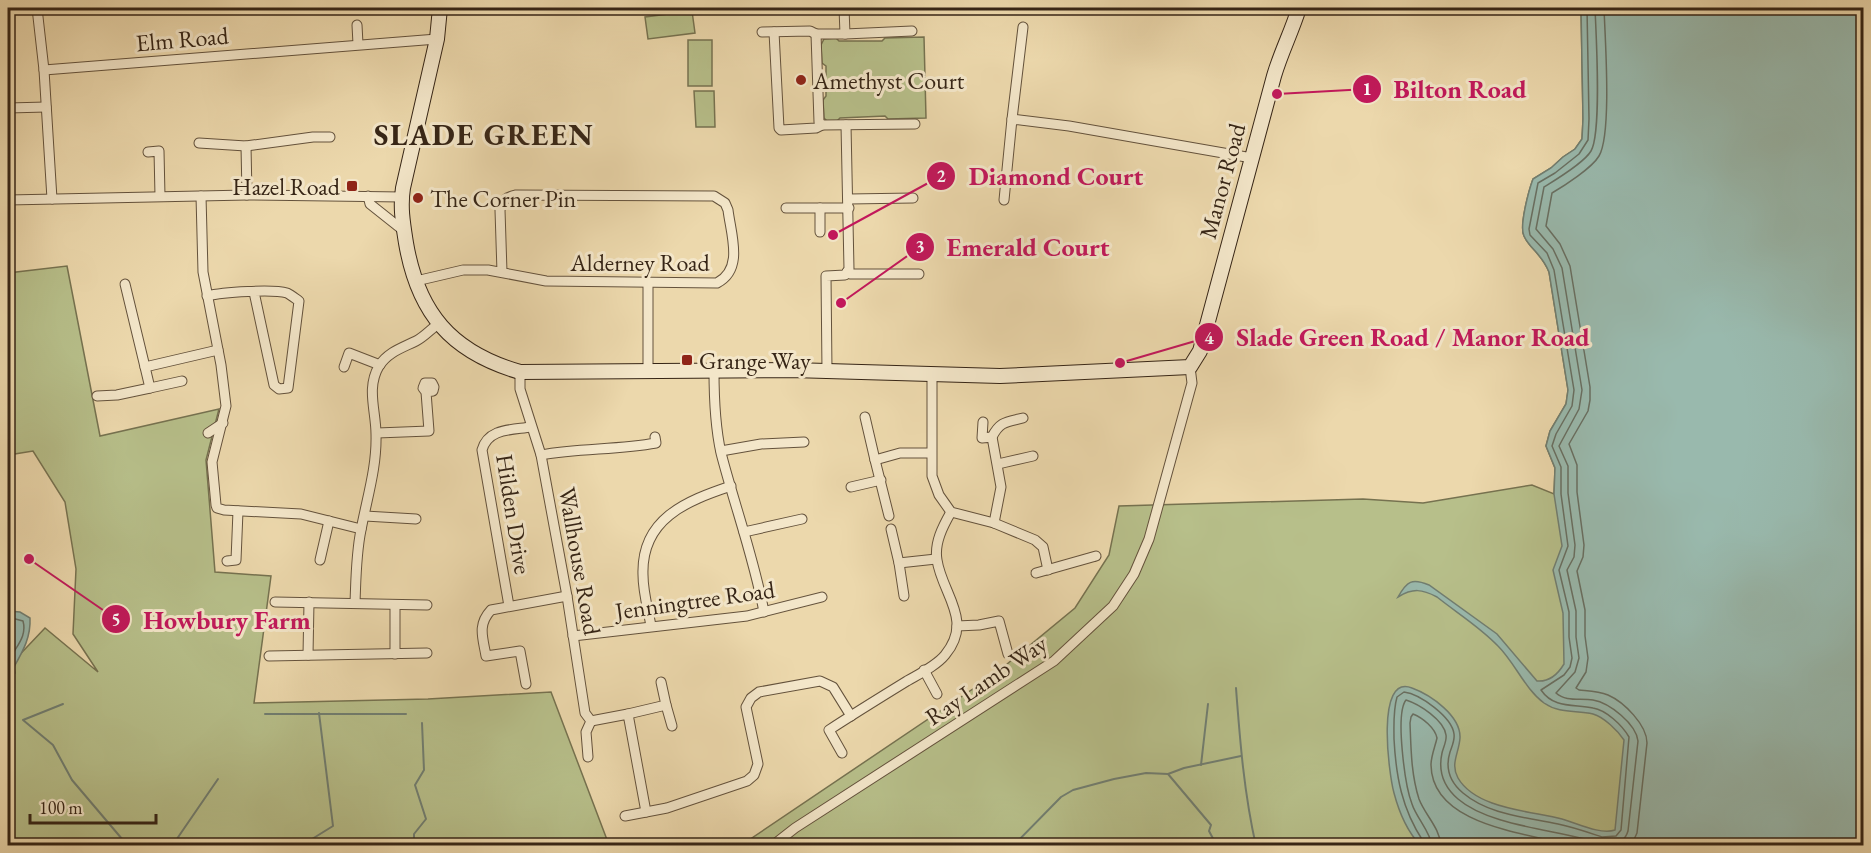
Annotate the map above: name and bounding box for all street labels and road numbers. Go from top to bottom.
street label: Elm Road [134,19,231,58]
street label: Manor Road [1192,119,1253,242]
street label: Alderney Road [569,247,711,278]
street label: Hilden Drive [489,452,539,576]
street label: Wallhouse Road [552,485,608,638]
street label: Jenningtree Road [611,573,778,627]
street label: Ray Lamb Way [919,628,1053,732]

